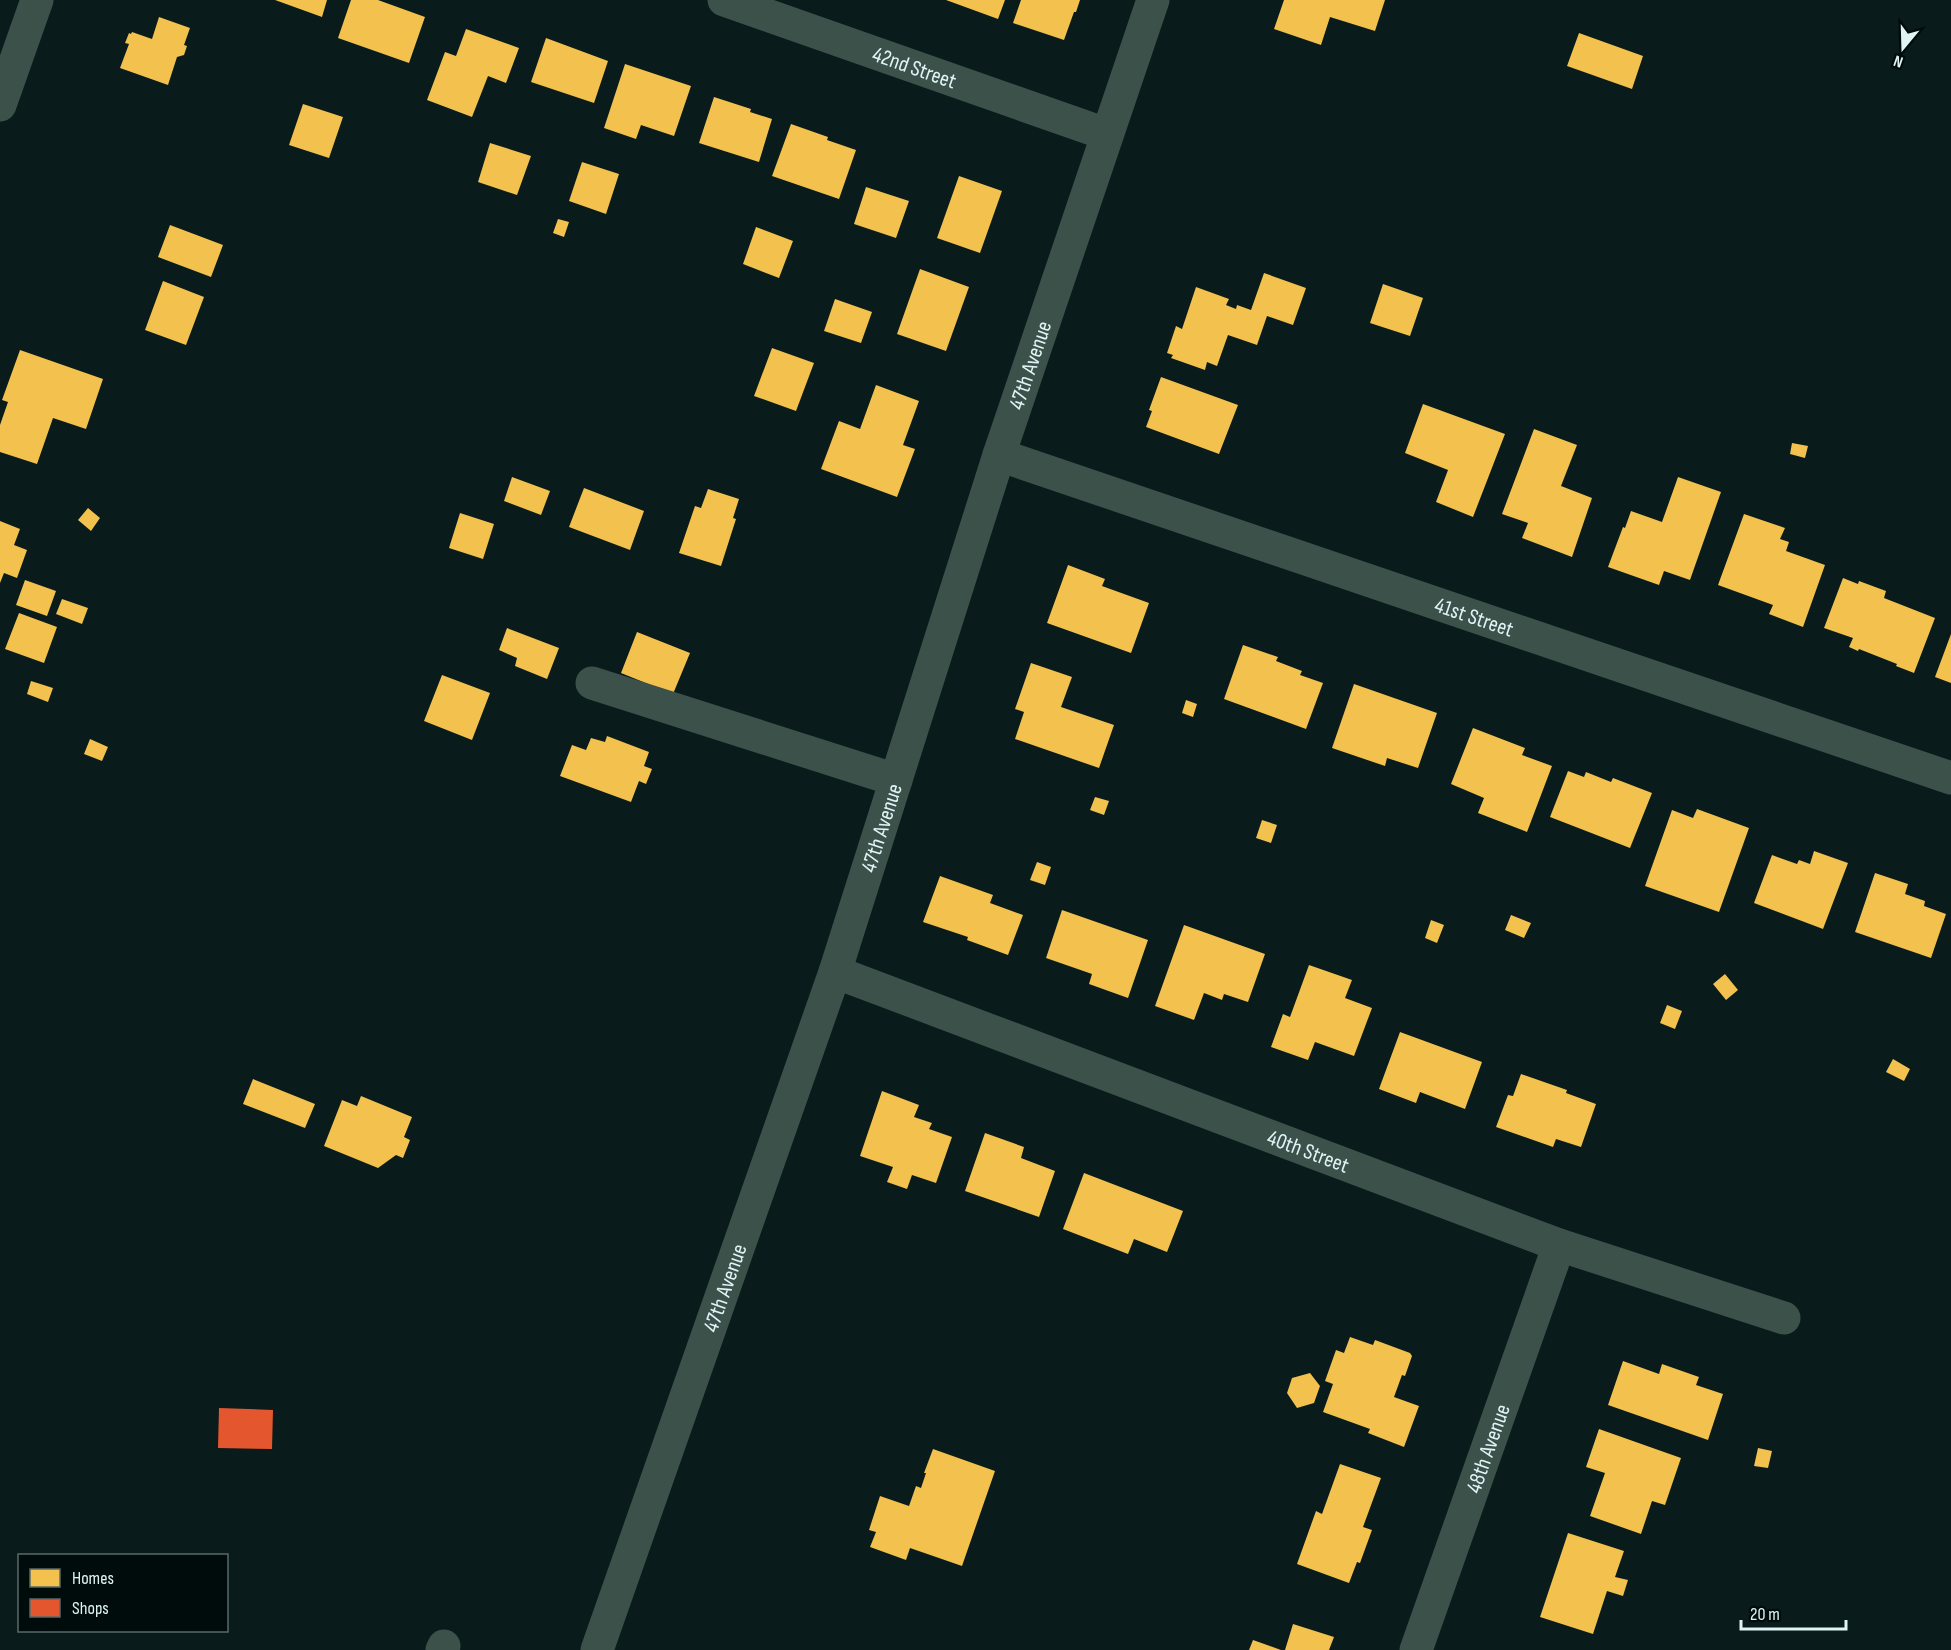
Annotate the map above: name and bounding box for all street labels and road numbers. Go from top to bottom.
street label: 42nd Street [869,41,960,96]
street label: 47th Avenue [1003,318,1058,413]
street label: 41st Street [1431,592,1517,644]
street label: 47th Avenue [856,780,909,876]
street label: 40th Street [1263,1124,1353,1180]
street label: 47th Avenue [698,1241,753,1336]
street label: 48th Avenue [1461,1401,1517,1497]

